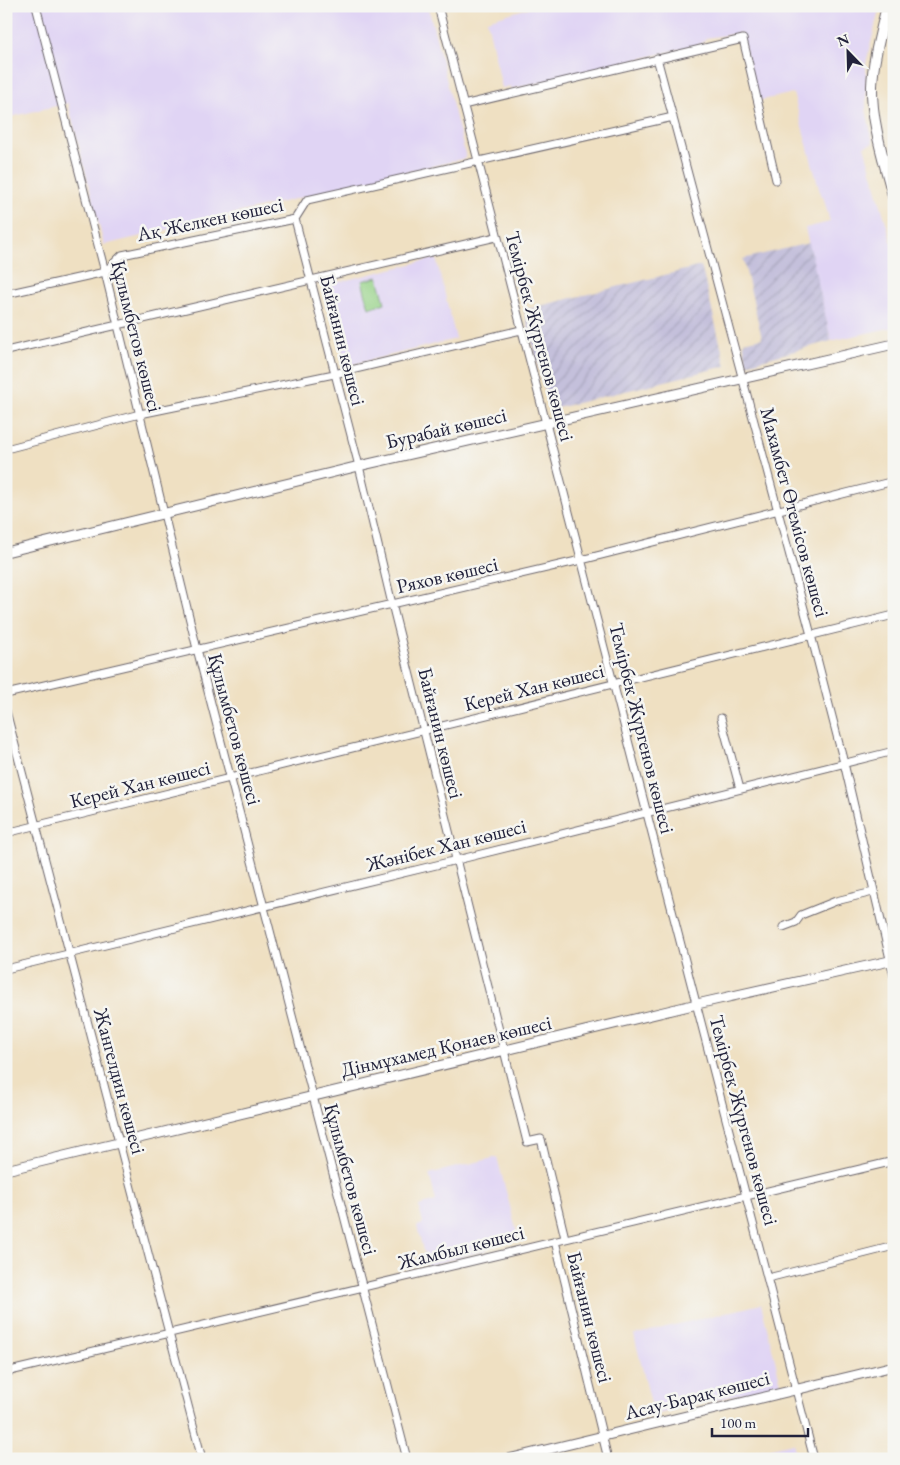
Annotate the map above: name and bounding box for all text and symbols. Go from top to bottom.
north arrow [822,28,872,78]
text: N [834,29,852,51]
street label: Ақ Желкен көшесі [133,191,286,247]
street label: Темірбек Жүргенов көшесі [499,228,581,444]
street label: Құлымбетов көшесі [106,257,169,415]
street label: Байғанин көшесі [314,272,372,408]
street label: Бурабай көшесі [383,401,509,455]
street label: Махамбет Өтемісов көшесі [754,404,836,620]
street label: Ряхов көшесі [394,551,500,599]
street label: Темірбек Жүргенов көшесі [603,620,681,836]
street label: Құлымбетов көшесі [202,650,268,808]
street label: Керей Хан көшесі [461,657,607,717]
street label: Байғанин көшесі [412,665,470,801]
street label: Керей Хан көшесі [67,754,213,814]
street label: Жәнібек Хан көшесі [362,813,529,878]
street label: Жангелдин көшесі [88,1004,152,1157]
street label: Дінмұхамед Қонаев көшесі [338,1009,554,1083]
street label: Темірбек Жүргенов көшесі [703,1012,785,1228]
street label: Құлымбетов көшесі [318,1100,384,1258]
street label: Жамбыл көшесі [394,1219,527,1275]
street label: Байғанин көшесі [561,1249,619,1385]
street label: Асау-Барақ көшесі [621,1364,772,1426]
scale bar [712,1405,809,1437]
text: 100 m [720,1413,757,1432]

